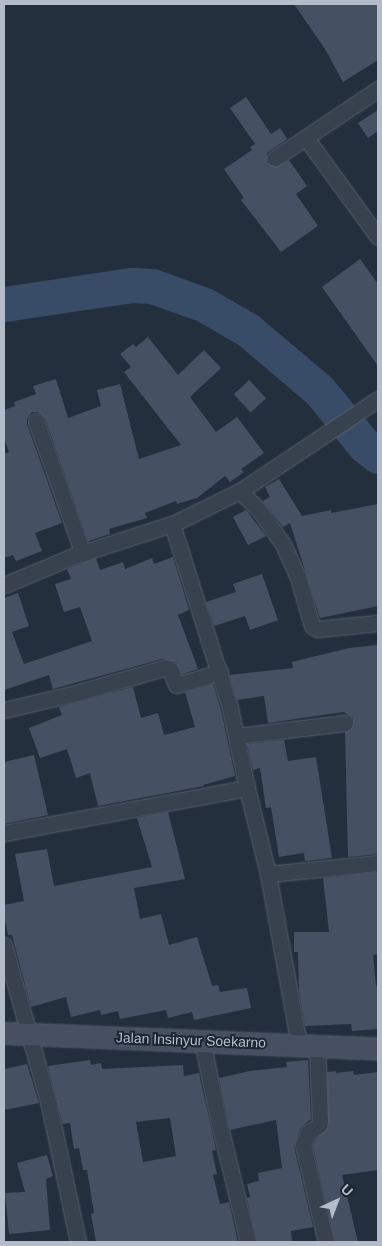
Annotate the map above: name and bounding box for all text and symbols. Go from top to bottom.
street label: Jalan Insinyur Soekarno [116,1029,266,1051]
north arrow [312,1176,362,1226]
text: U [338,1181,356,1199]

